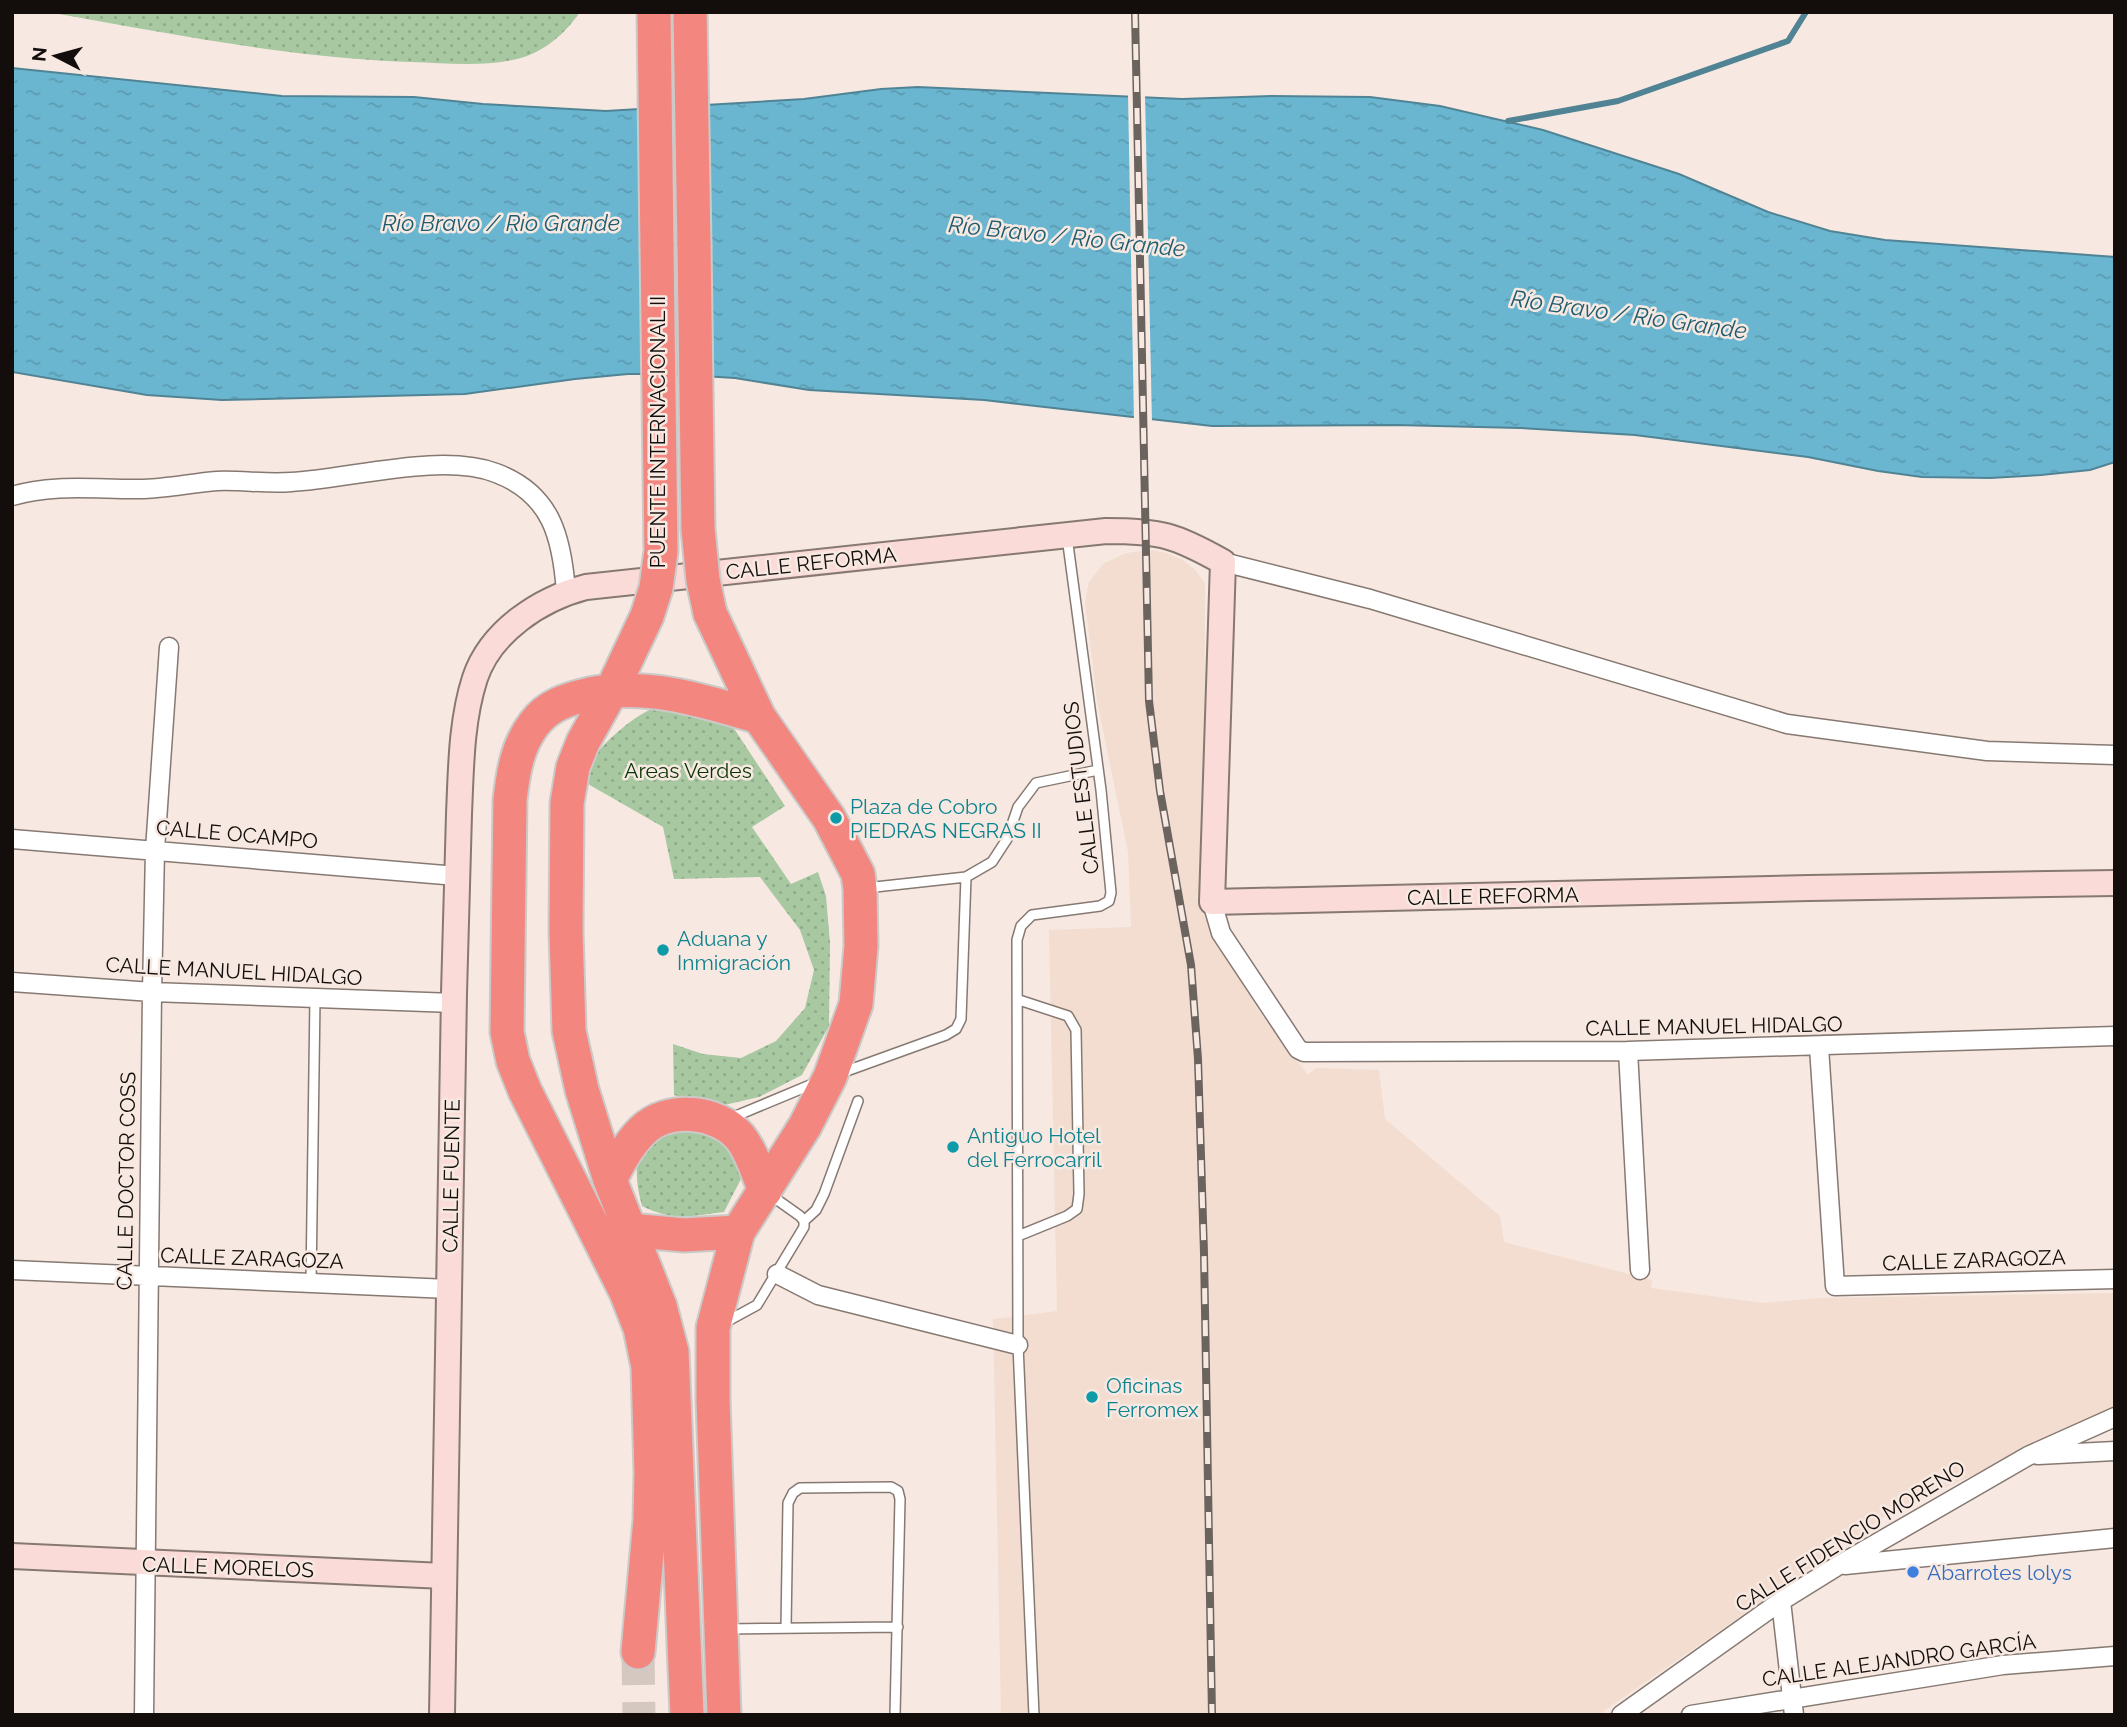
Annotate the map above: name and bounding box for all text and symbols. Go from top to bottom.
north arrow [21,21,91,91]
text: N [27,46,51,63]
water label: Río Bravo / Rio Grande [382,209,620,236]
water label: Río Bravo / Rio Grande [947,210,1187,262]
water label: Río Bravo / Rio Grande [1509,284,1749,344]
street label: PUENTE INTERNACIONAL II [645,296,670,568]
street label: CALLE REFORMA [724,542,898,584]
street label: CALLE ESTUDIOS [1058,700,1104,876]
park label: Areas Verdes [624,758,752,783]
place label: Plaza de Cobro PIEDRAS NEGRAS II [850,794,1042,843]
marker: Plaza de Cobro PIEDRAS NEGRAS II [828,810,844,826]
street label: CALLE OCAMPO [155,814,319,854]
street label: CALLE REFORMA [1407,882,1579,910]
place label: Aduana y Inmigración [677,926,791,975]
marker: Aduana y Inmigración [655,942,671,958]
street label: CALLE MANUEL HIDALGO [105,952,363,990]
street label: CALLE MANUEL HIDALGO [1585,1011,1843,1041]
street label: CALLE DOCTOR COSS [112,1071,140,1291]
street label: CALLE FUENTE [437,1099,465,1253]
place label: Antiguo Hotel del Ferrocarril [967,1123,1102,1172]
marker: Antiguo Hotel del Ferrocarril [945,1139,961,1155]
street label: CALLE ZARAGOZA [160,1242,344,1274]
street label: CALLE ZARAGOZA [1882,1244,2066,1276]
place label: Oficinas Ferromex [1106,1373,1199,1422]
marker: Oficinas Ferromex [1084,1389,1100,1405]
street label: CALLE FIDENCIO MORENO [1731,1455,1969,1617]
street label: CALLE MORELOS [142,1552,315,1583]
place label: Abarrotes lolys [1927,1560,2072,1585]
marker: Abarrotes lolys [1905,1564,1921,1580]
street label: CALLE ALEJANDRO GARCÍA [1760,1628,2038,1692]

